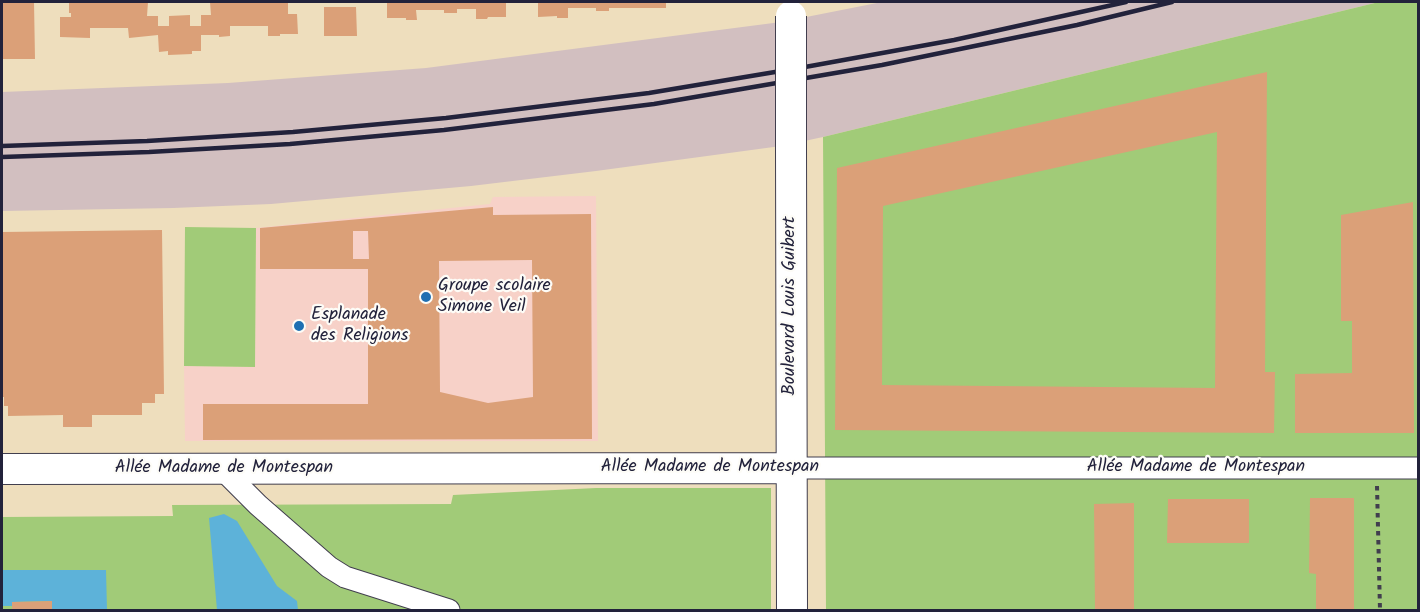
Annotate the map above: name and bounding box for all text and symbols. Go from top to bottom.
street label: Boulevard Louis Guibert [780,216,802,396]
place label: Groupe scolaire Simone Veil [438,276,551,318]
marker: Groupe scolaire Simone Veil [419,290,433,304]
place label: Esplanade des Religions [311,305,409,348]
marker: Esplanade des Religions [292,319,306,333]
street label: Allée Madame de Montespan [601,457,819,479]
street label: Allée Madame de Montespan [1087,457,1305,479]
street label: Allée Madame de Montespan [115,458,333,480]

